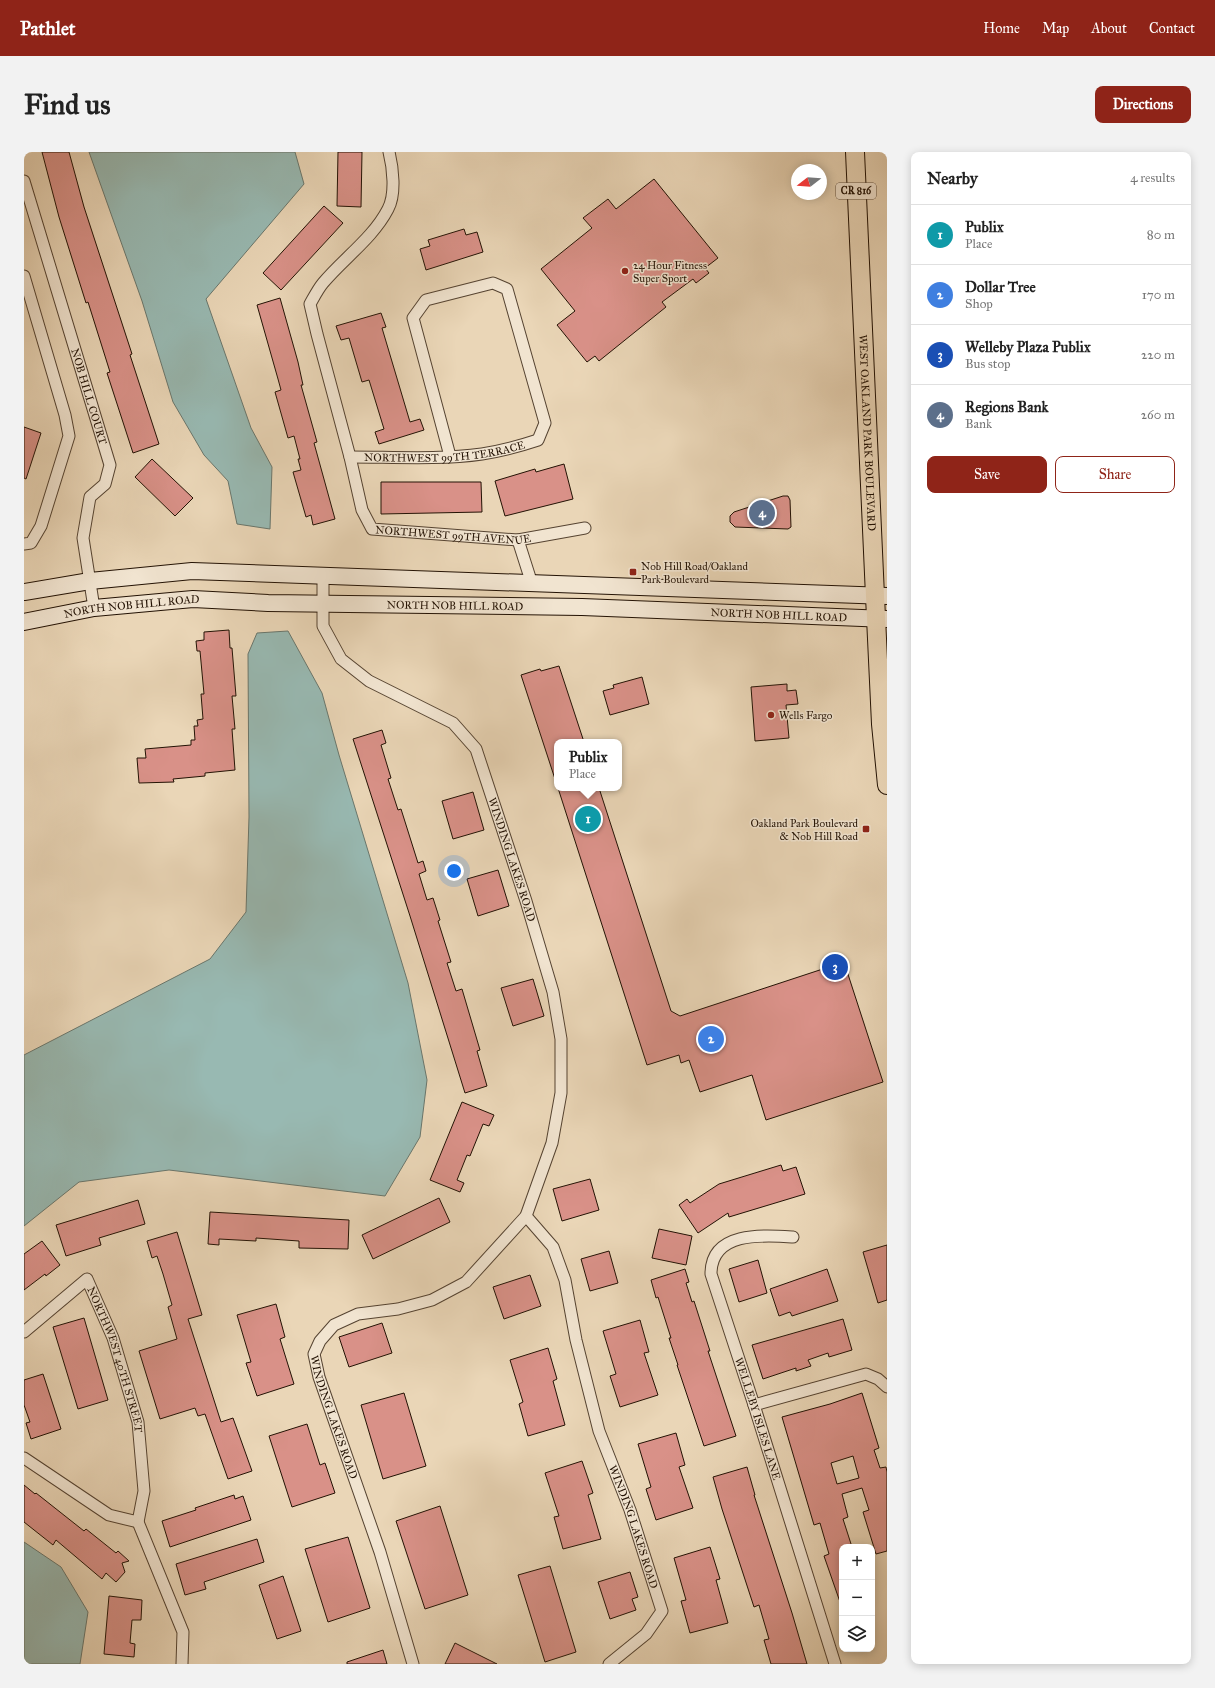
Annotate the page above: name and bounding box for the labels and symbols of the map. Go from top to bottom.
north arrow [791,164,827,200]
road number: CR 816 [836,183,876,199]
place label: 24 Hour Fitness Super Sport [633,259,707,285]
marker: 24 Hour Fitness Super Sport [620,266,630,276]
street label: WEST OAKLAND PARK BOULEVARD [857,334,879,532]
street label: NOB HILL COURT [69,347,110,446]
street label: NORTHWEST 99TH TERRACE [364,438,526,464]
pin: 4 [749,498,775,528]
street label: NORTHWEST 99TH AVENUE [375,523,532,547]
place label: Nob Hill Road/Oakland Park Boulevard [641,560,748,586]
marker: Nob Hill Road/Oakland Park Boulevard [628,567,638,577]
street label: NORTH NOB HILL ROAD [63,592,200,620]
street label: NORTH NOB HILL ROAD [387,598,524,613]
street label: NORTH NOB HILL ROAD [710,606,848,624]
place label: Wells Fargo [779,709,833,722]
marker: Wells Fargo [766,710,776,720]
street label: WINDING LAKES ROAD [486,796,538,923]
pin: 1 [575,804,601,834]
place label: Oakland Park Boulevard & Nob Hill Road [750,817,858,843]
marker: Oakland Park Boulevard & Nob Hill Road [861,824,871,834]
your location [444,861,464,881]
pin: 3 [822,952,848,982]
pin: 2 [698,1024,724,1054]
street label: NORTHWEST 40TH STREET [85,1284,145,1433]
street label: WINDING LAKES ROAD [308,1354,361,1481]
street label: WELLEBY ISLES LANE [732,1356,784,1482]
street label: WINDING LAKES ROAD [607,1463,661,1590]

